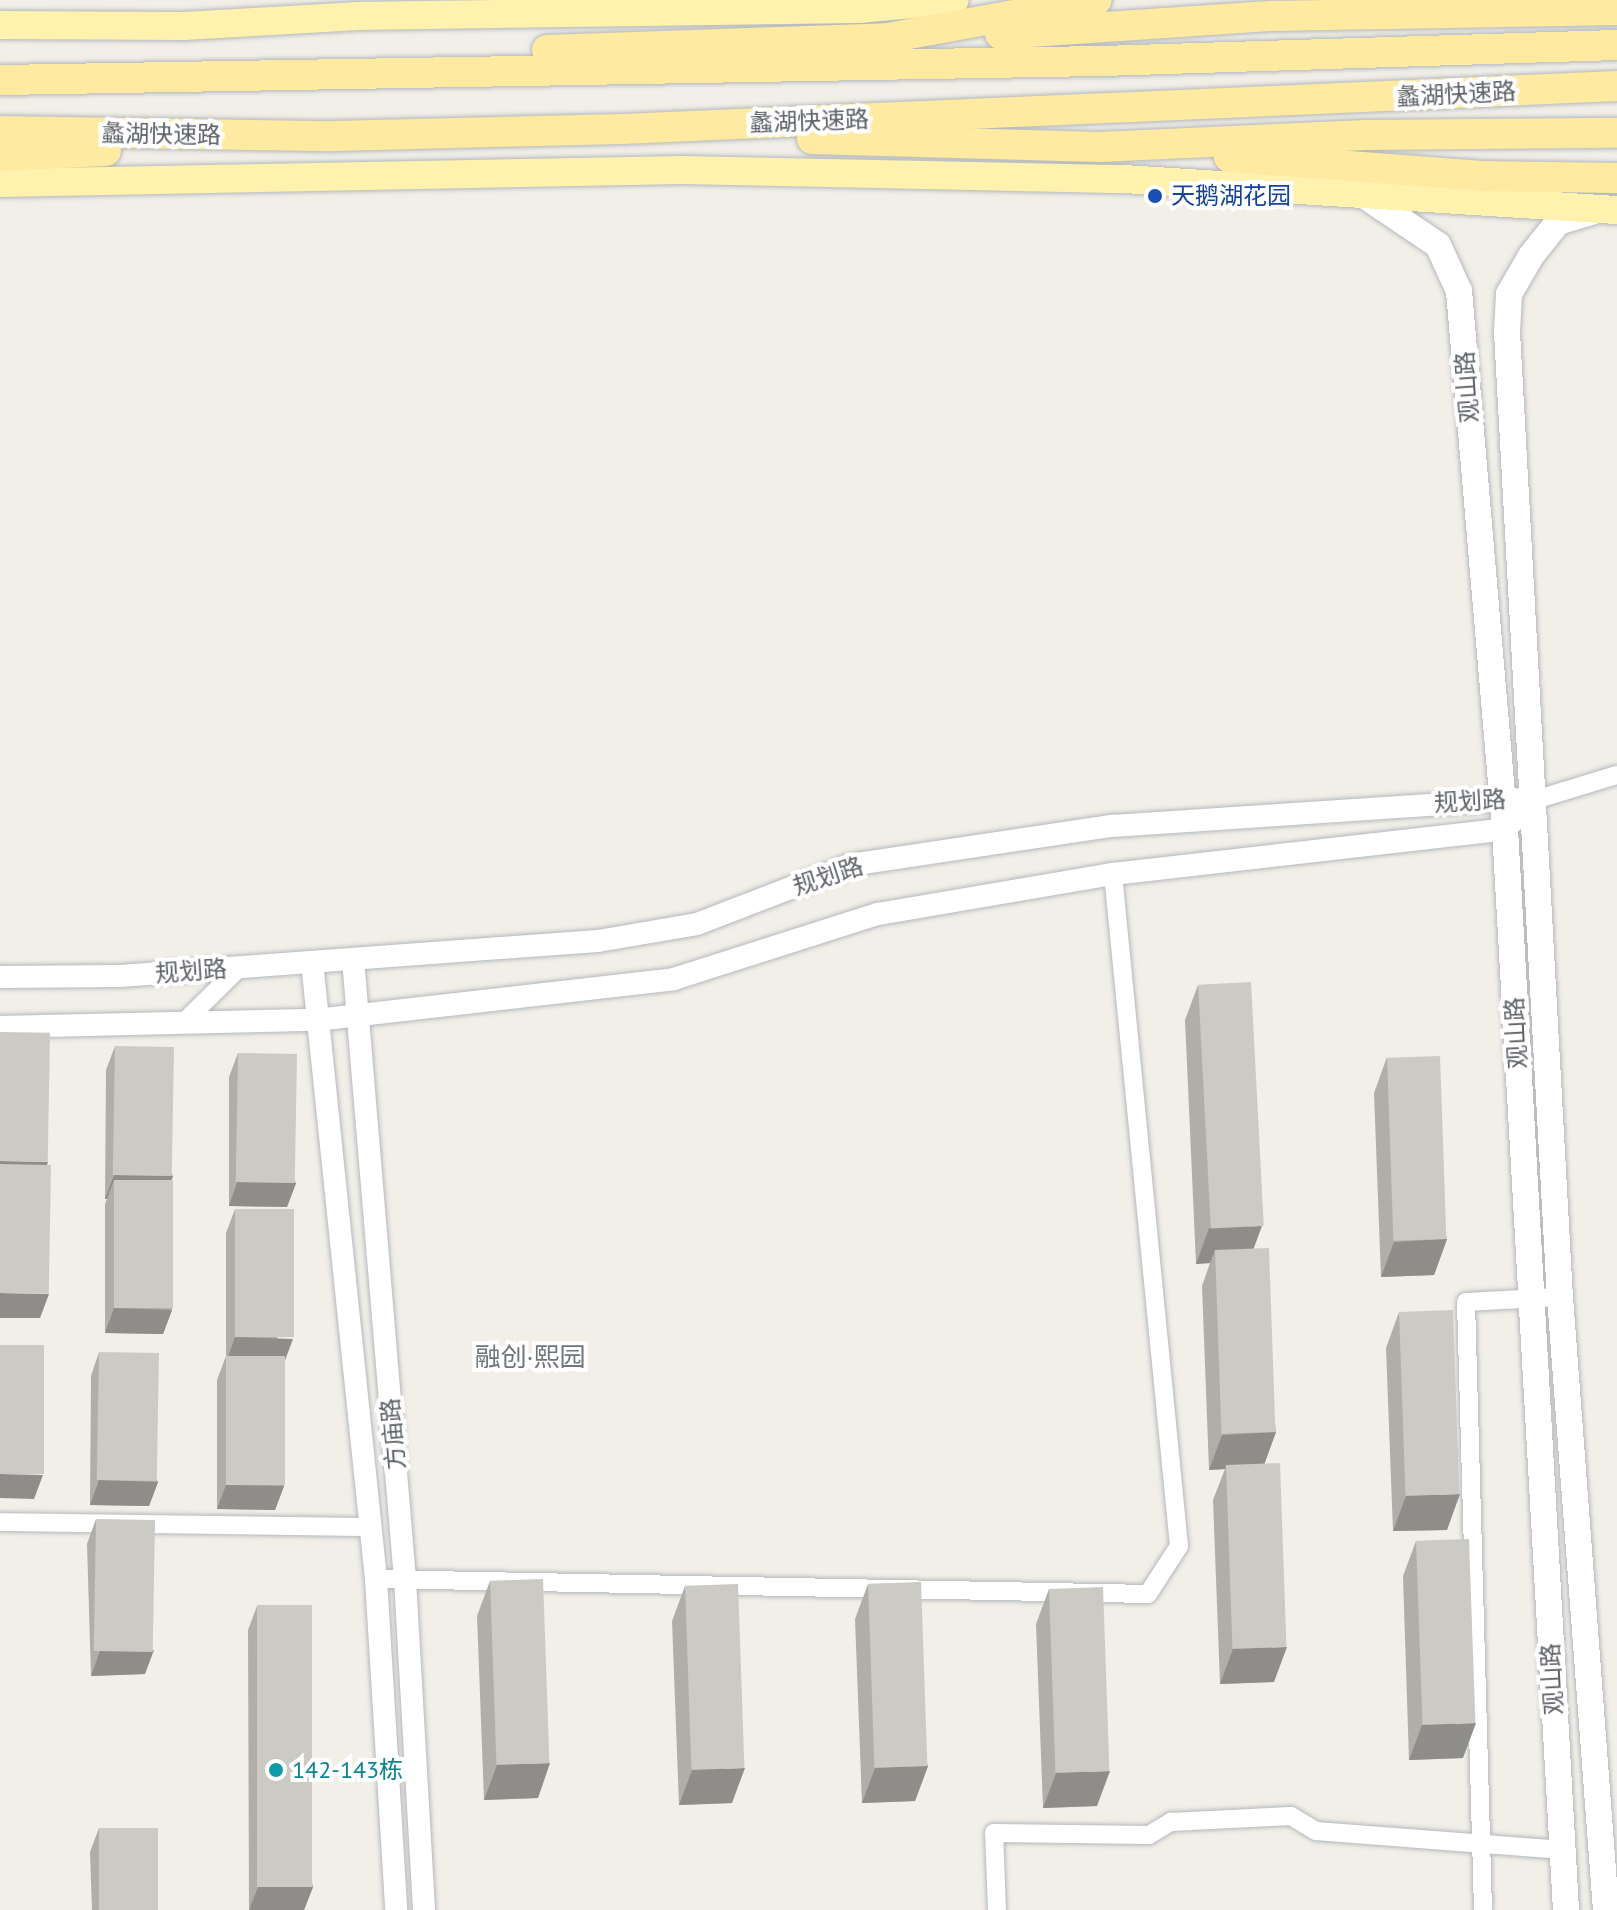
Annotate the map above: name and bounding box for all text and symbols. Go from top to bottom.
street label: 蠡湖快速路 [1395,76,1517,112]
street label: 蠡湖快速路 [749,105,869,137]
street label: 蠡湖快速路 [101,119,221,149]
place label: 天鹅湖花园 [1171,182,1291,210]
marker: 天鹅湖花园 [1146,187,1164,205]
street label: 观山路 [1450,350,1484,424]
street label: 规划路 [1433,785,1507,817]
street label: 规划路 [789,851,867,901]
street label: 规划路 [154,954,228,988]
street label: 观山路 [1500,996,1532,1070]
district label: 融创·熙园 [475,1341,585,1373]
street label: 方庙路 [376,1397,410,1471]
street label: 观山路 [1536,1642,1568,1716]
place label: 142-143栋 [292,1756,403,1784]
marker: 142-143栋 [267,1761,285,1779]

